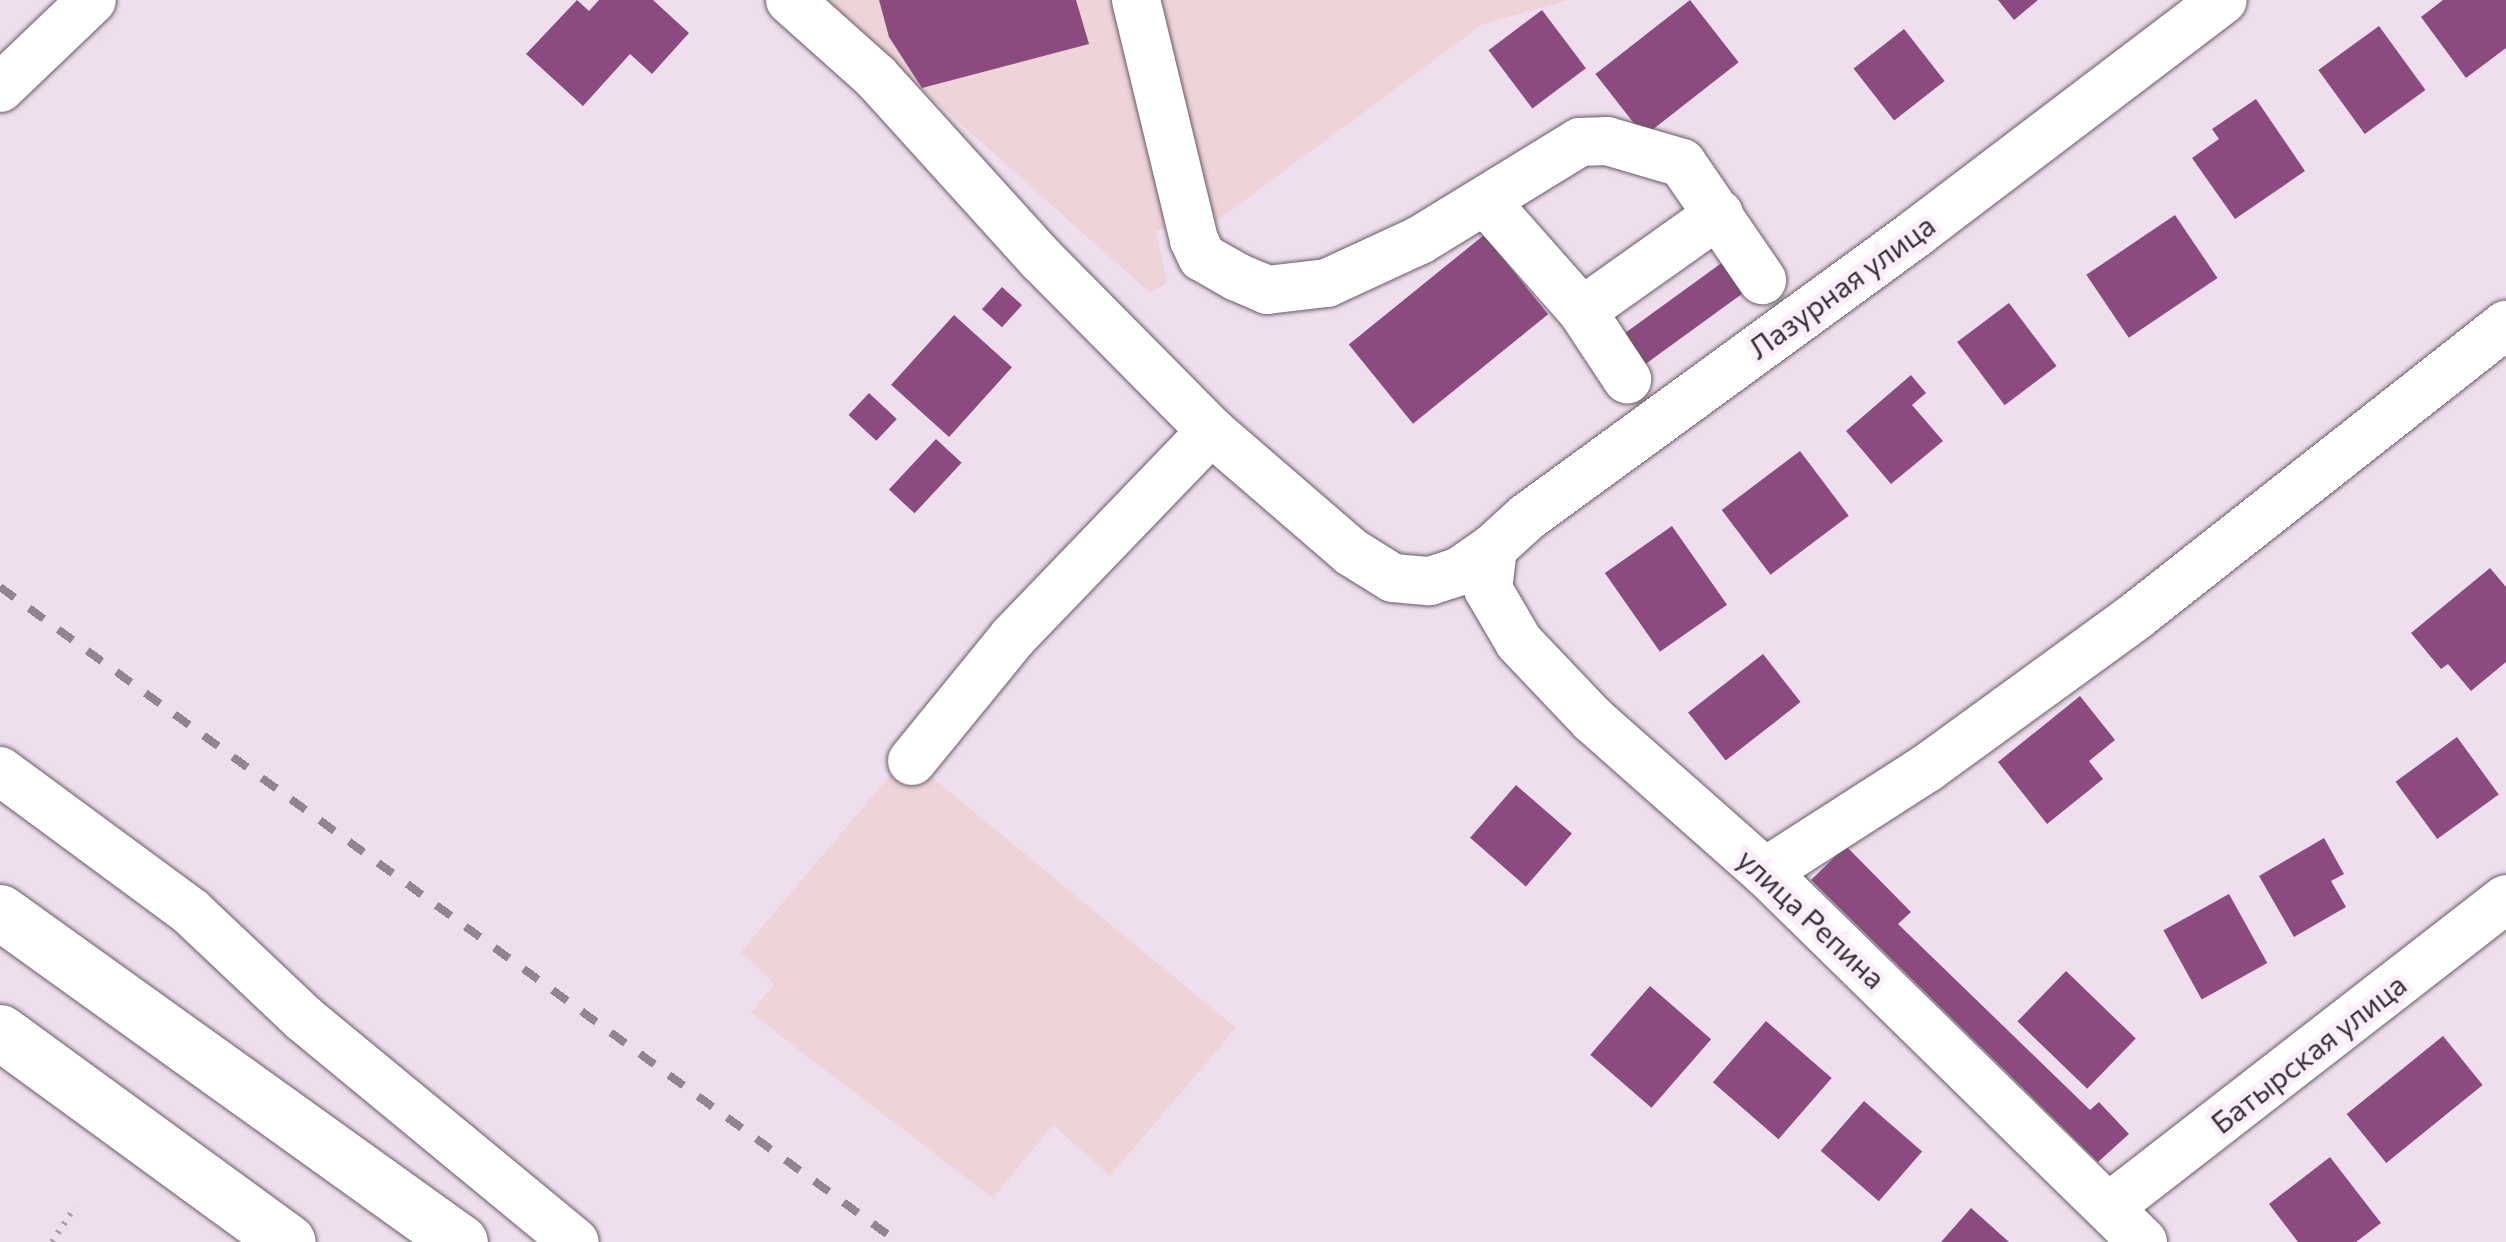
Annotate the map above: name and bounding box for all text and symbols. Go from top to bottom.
street label: Лазурная улица [1741,206,1941,366]
street label: улица Репина [1731,840,1893,996]
street label: Батырская улица [2203,966,2413,1140]

